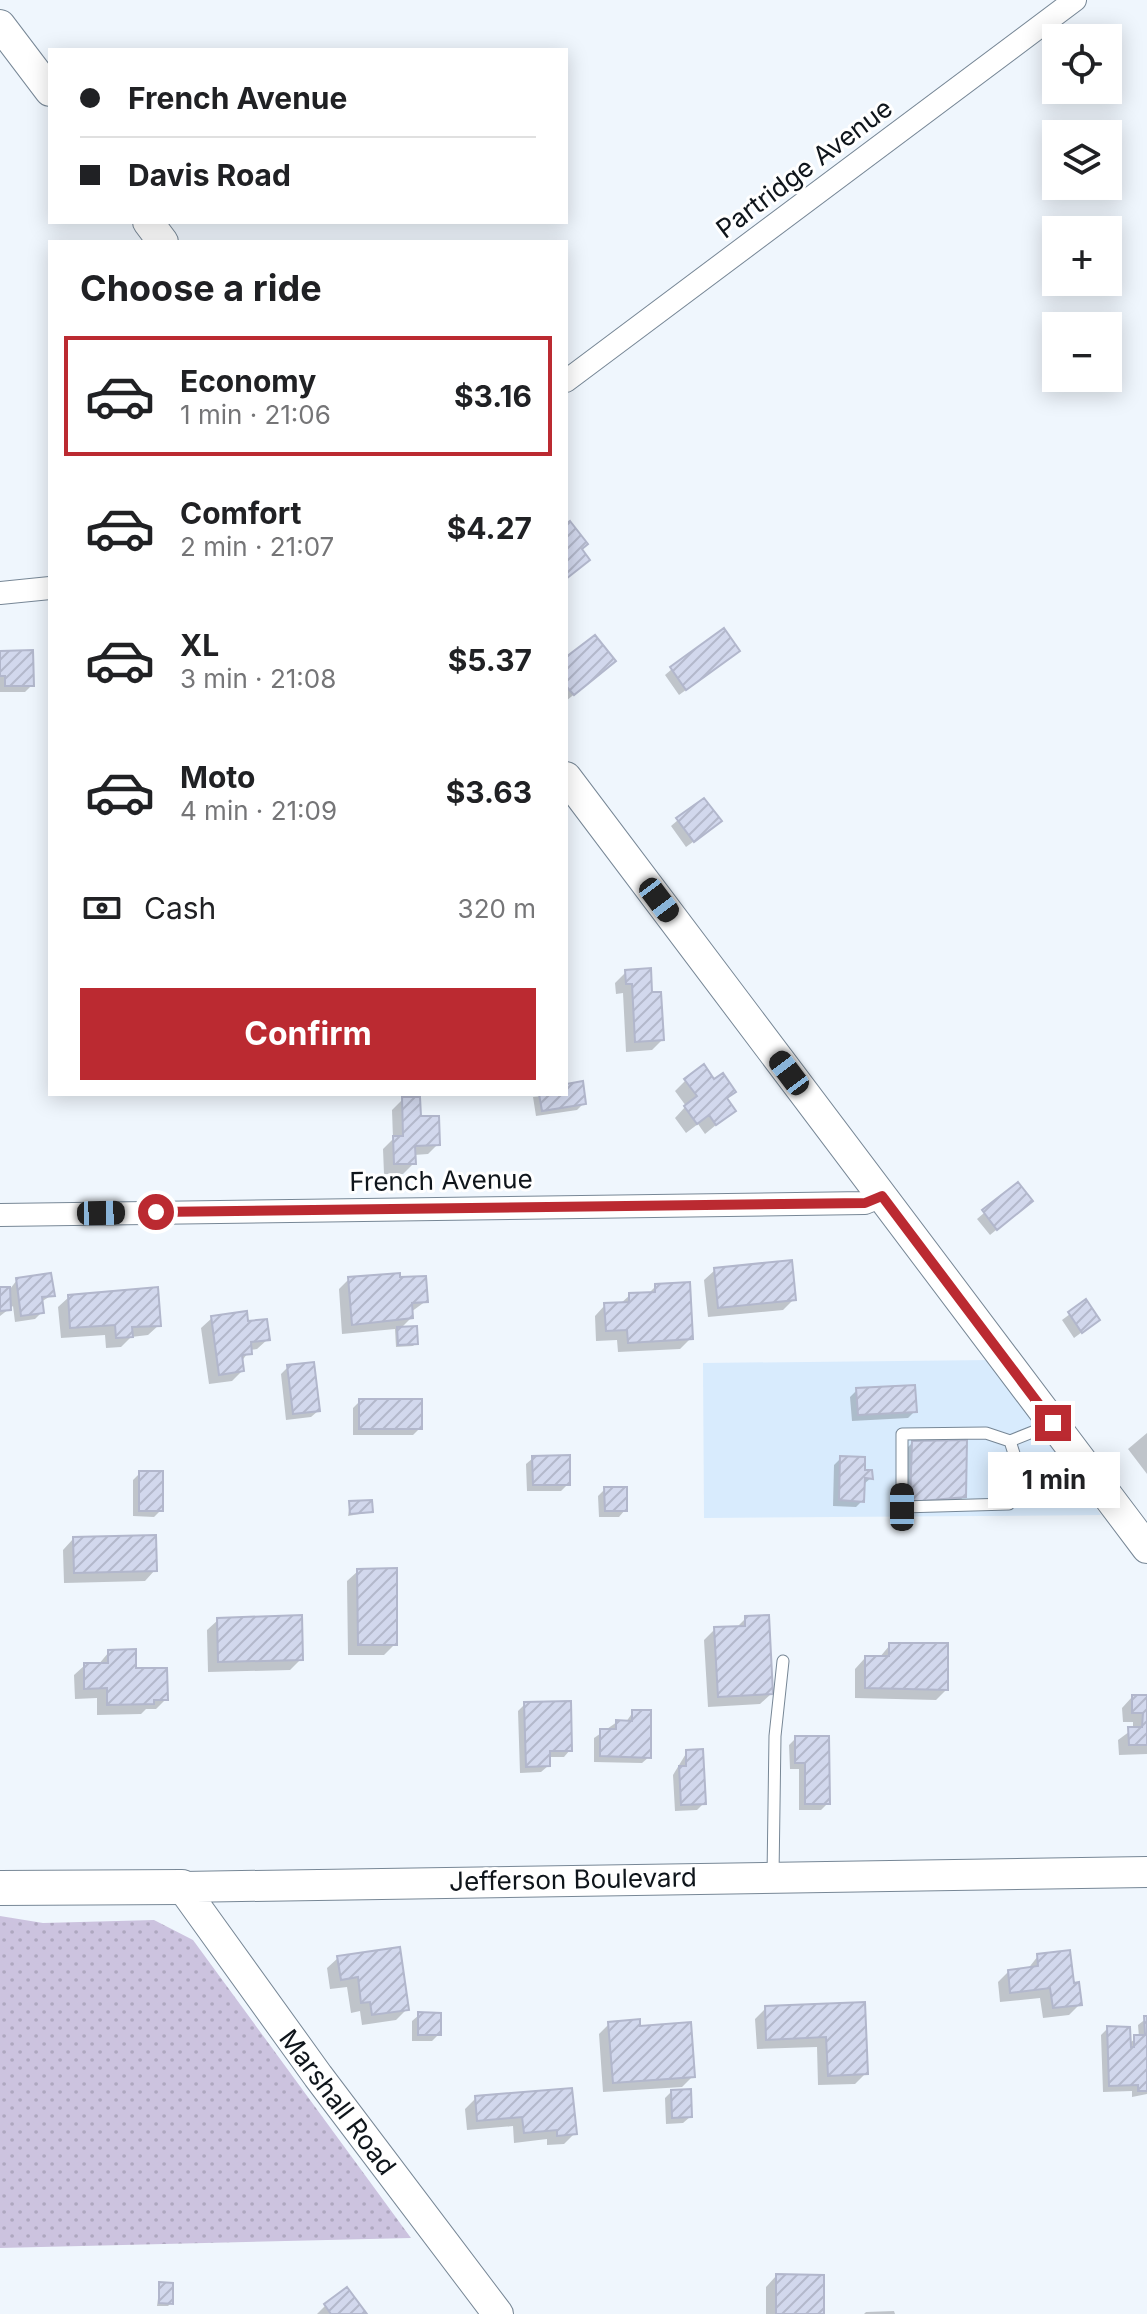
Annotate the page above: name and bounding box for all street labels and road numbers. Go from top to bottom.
street label: Partridge Avenue [710,92,898,244]
street label: French Avenue [349,1163,533,1197]
street label: Jefferson Boulevard [449,1861,697,1897]
street label: Marshall Road [273,2023,403,2181]

